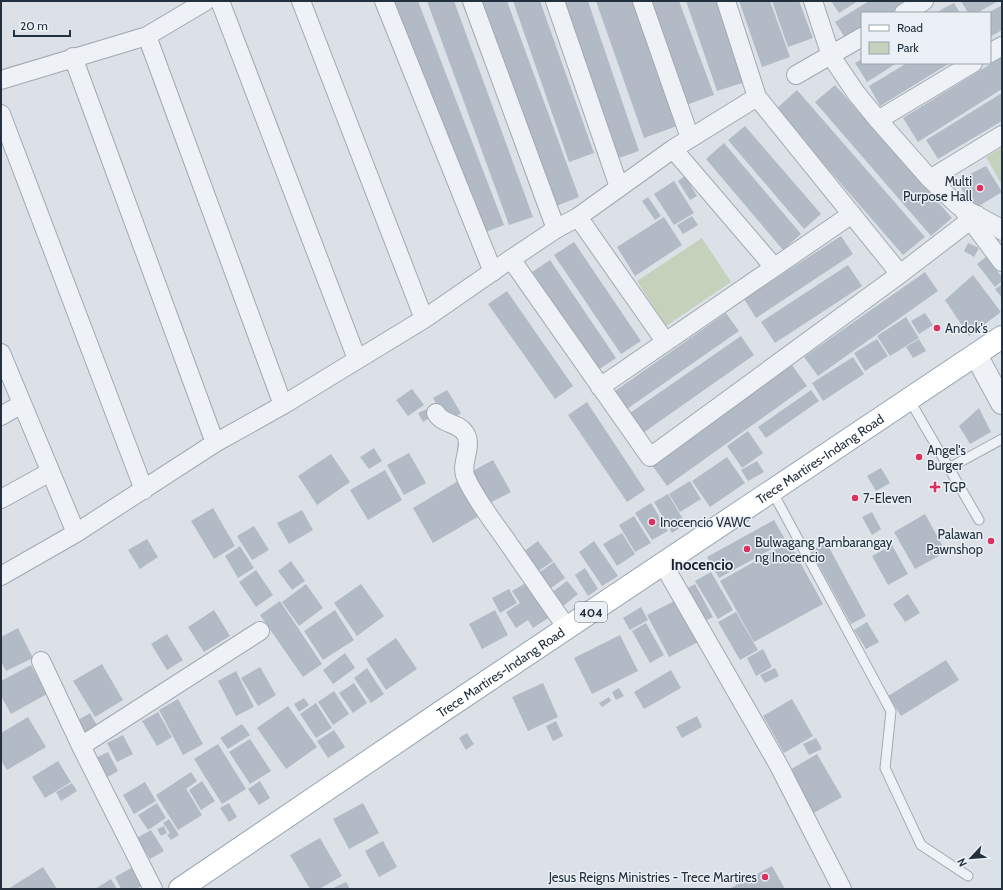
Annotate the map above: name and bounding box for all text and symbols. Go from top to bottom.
scale bar [14,12,70,38]
legend [861,12,991,64]
text: 20 m [20,18,48,33]
text: Road [897,20,923,35]
text: Park [897,40,919,55]
place label: Multi Purpose Hall [903,173,972,204]
marker: Multi Purpose Hall [975,183,985,193]
place label: Andok's [945,320,989,336]
marker: Andok's [932,323,942,333]
street label: Trece Martires-Indang Road [753,410,887,507]
place label: Angel's Burger [927,442,966,473]
marker: Angel's Burger [914,452,924,462]
place label: TGP [943,479,966,495]
marker: TGP [930,482,940,492]
place label: 7-Eleven [863,490,912,506]
marker: 7-Eleven [850,493,860,503]
place label: Inocencio VAWC [660,514,751,530]
marker: Inocencio VAWC [647,517,657,527]
place label: Palawan Pawnshop [926,526,983,557]
place label: Bulwagang Pambarangay ng Inocencio [755,534,893,565]
marker: Palawan Pawnshop [986,536,996,546]
marker: Bulwagang Pambarangay ng Inocencio [742,544,752,554]
district label: Inocencio [671,556,734,574]
road number: 404 [575,602,607,622]
street label: Trece Martires-Indang Road [434,624,567,721]
north arrow [951,838,991,878]
text: N [954,856,970,869]
place label: Jesus Reigns Ministries - Trece Martires [548,869,758,885]
marker: Jesus Reigns Ministries - Trece Martires [760,872,770,882]

